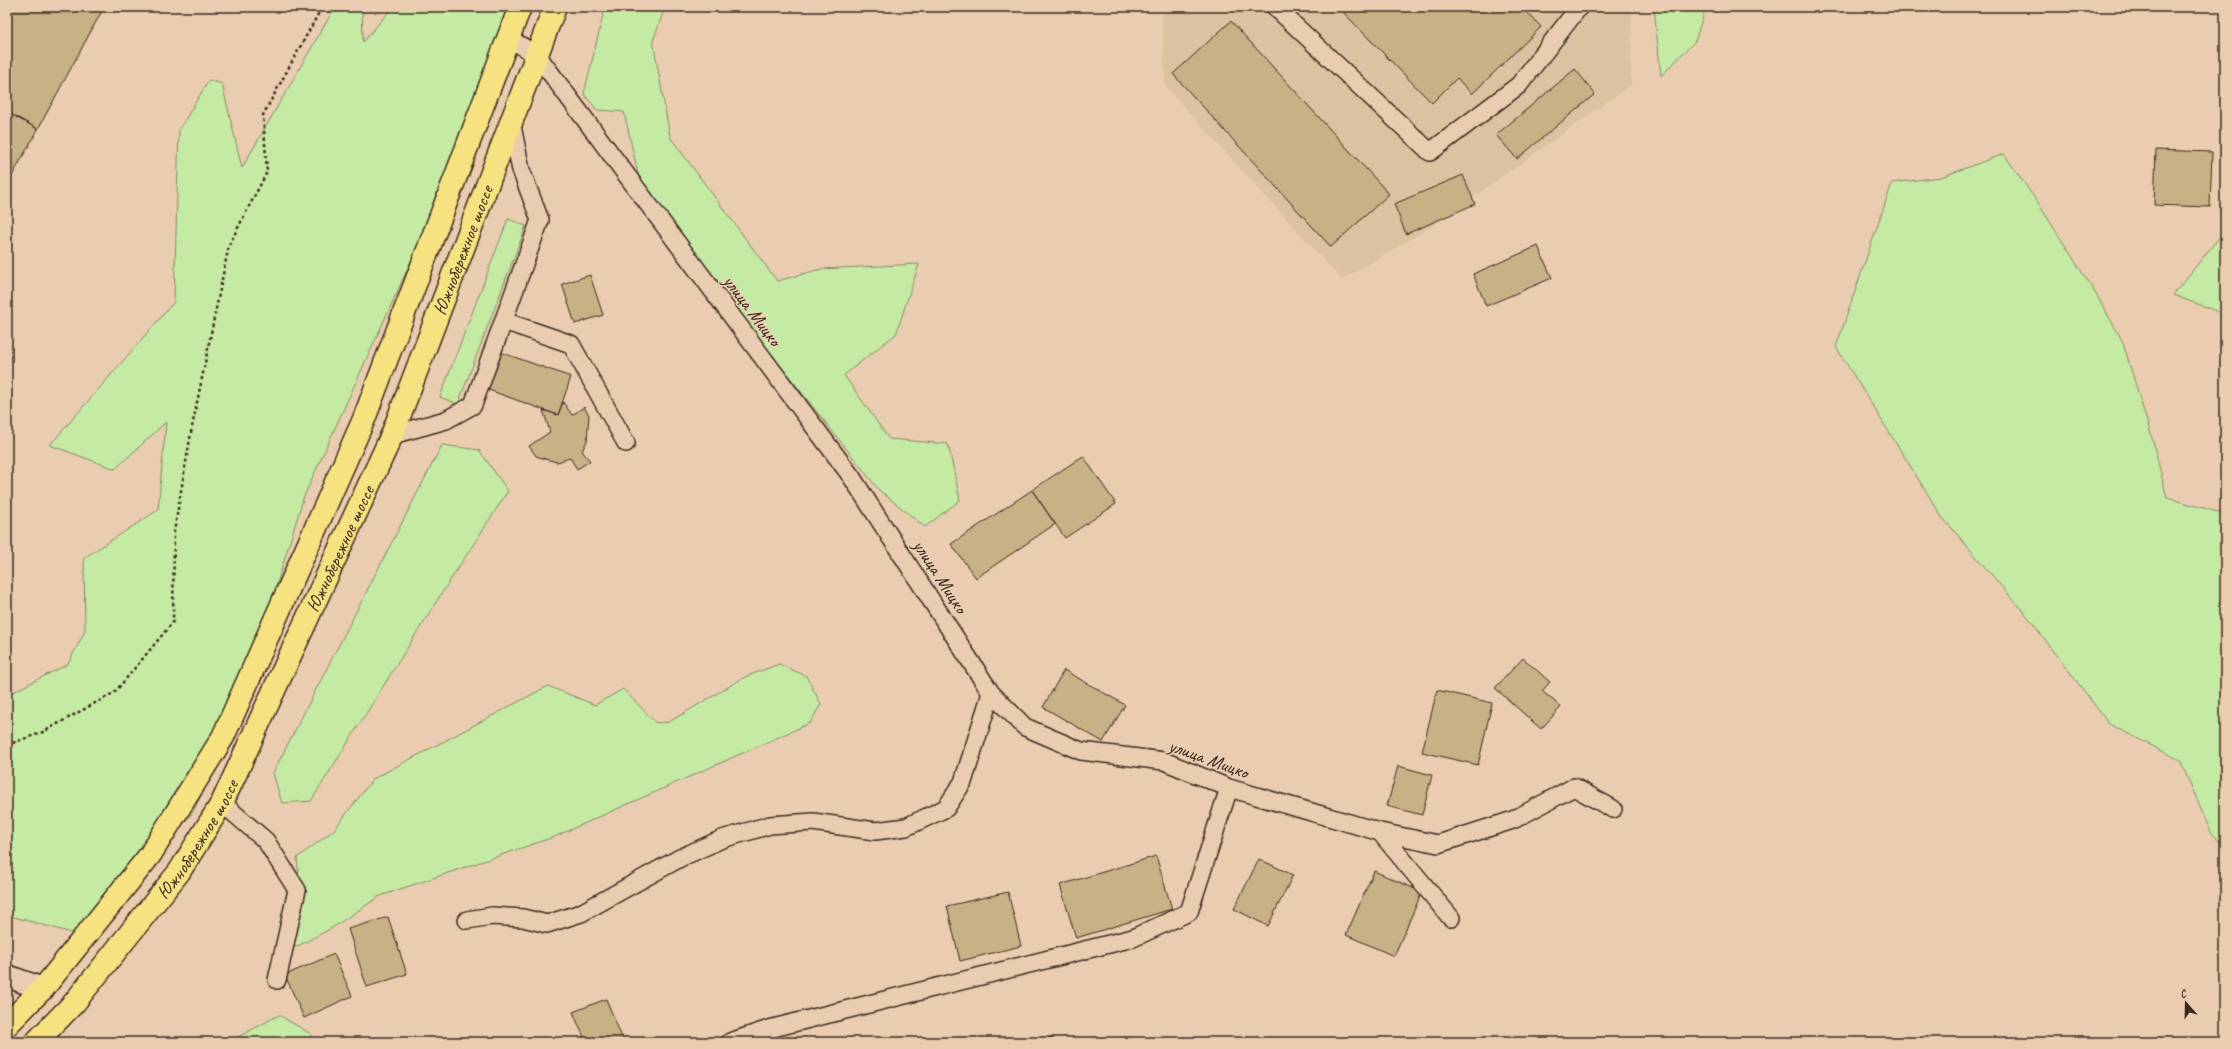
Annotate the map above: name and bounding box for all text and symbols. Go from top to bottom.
street label: Южнобережное шоссе [428,181,500,318]
street label: улица Мицко [717,269,788,353]
street label: Южнобережное шоссе [301,480,381,616]
street label: улица Мицко [907,534,974,620]
street label: улица Мицко [1165,733,1254,785]
street label: Южнобережное шоссе [151,775,245,904]
north arrow [2166,983,2206,1023]
text: С [2178,986,2189,1001]

